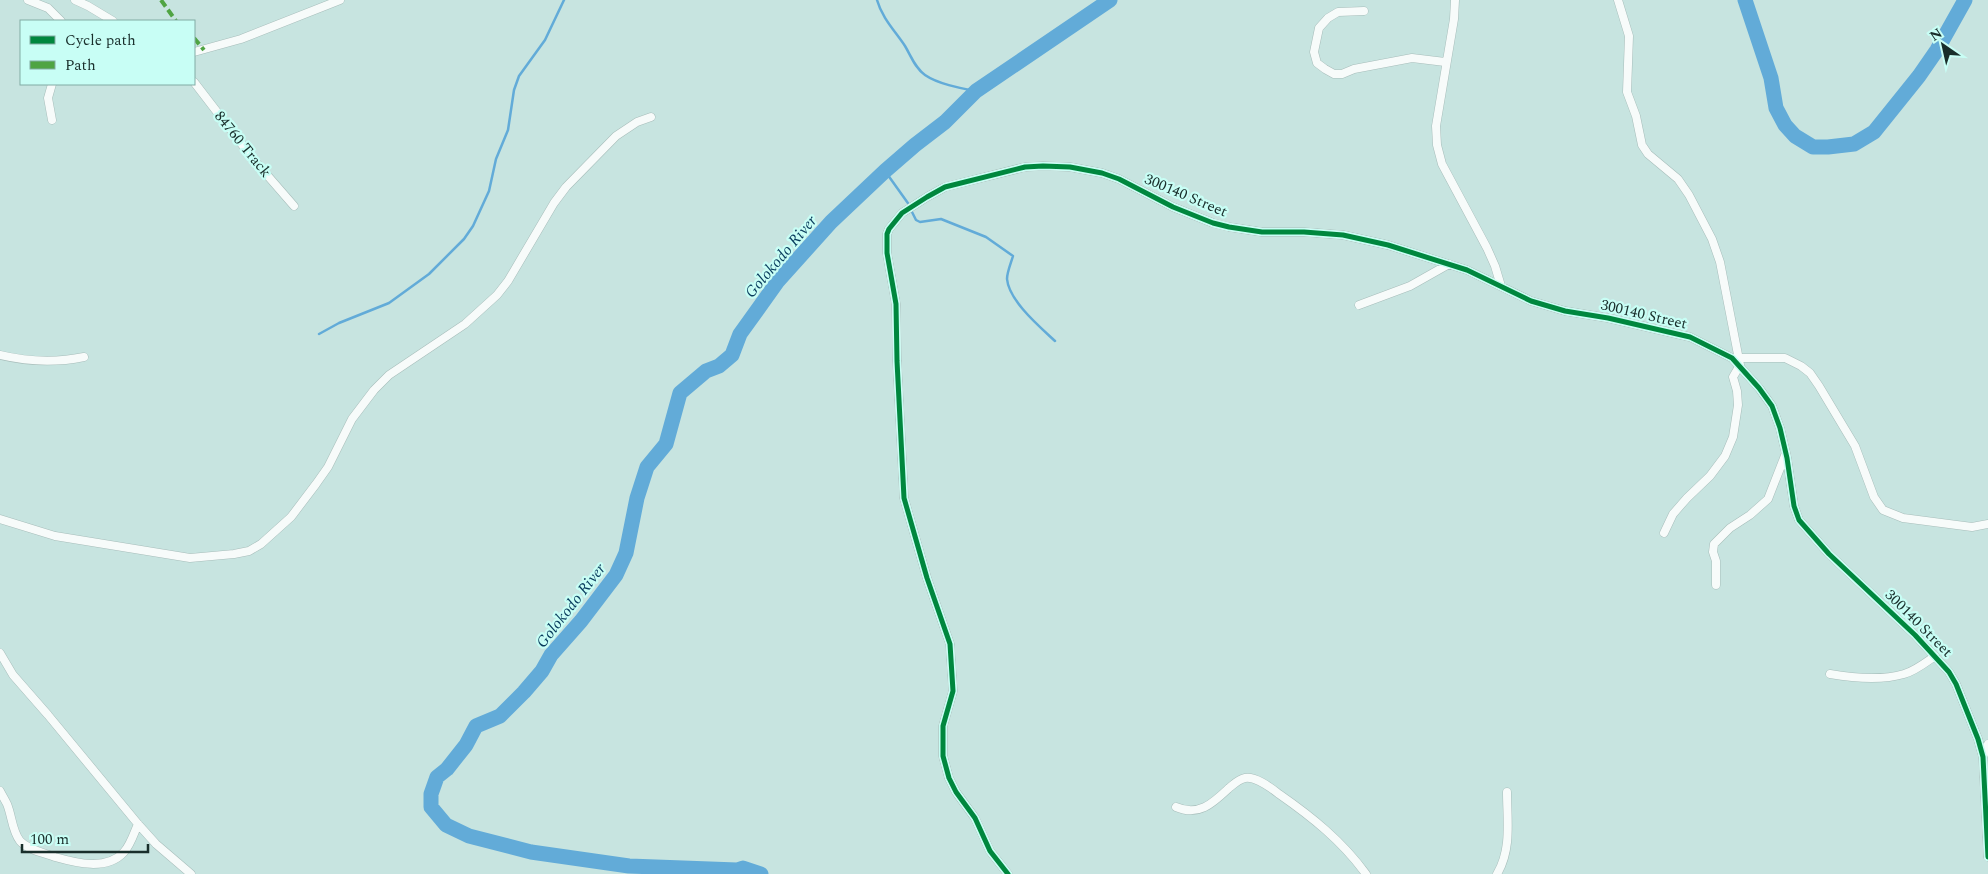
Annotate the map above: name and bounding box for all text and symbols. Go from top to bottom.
legend [20,20,195,85]
north arrow [1918,20,1968,70]
text: N [1925,23,1947,47]
text: Cycle path [65,29,136,52]
text: Path [65,54,96,77]
street label: 84760 Track [209,106,277,183]
street label: 300140 Street [1141,168,1231,223]
water label: Golokodo River [739,210,823,303]
street label: 300140 Street [1598,293,1689,336]
water label: Golokodo River [530,558,612,653]
street label: 300140 Street [1879,584,1958,663]
scale bar [22,822,149,854]
text: 100 m [30,828,69,851]

